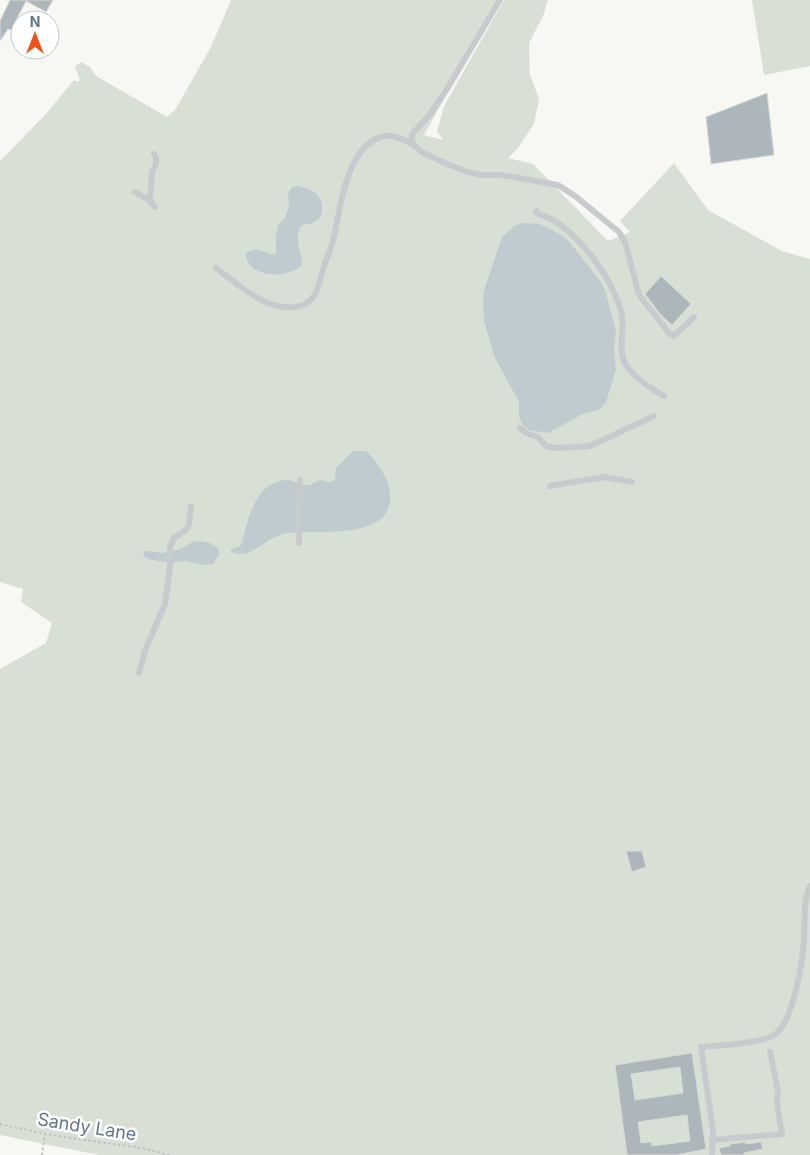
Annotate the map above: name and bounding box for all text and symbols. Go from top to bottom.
north arrow [10,10,60,60]
text: N [30,13,40,30]
street label: Sandy Lane [36,1108,138,1145]

